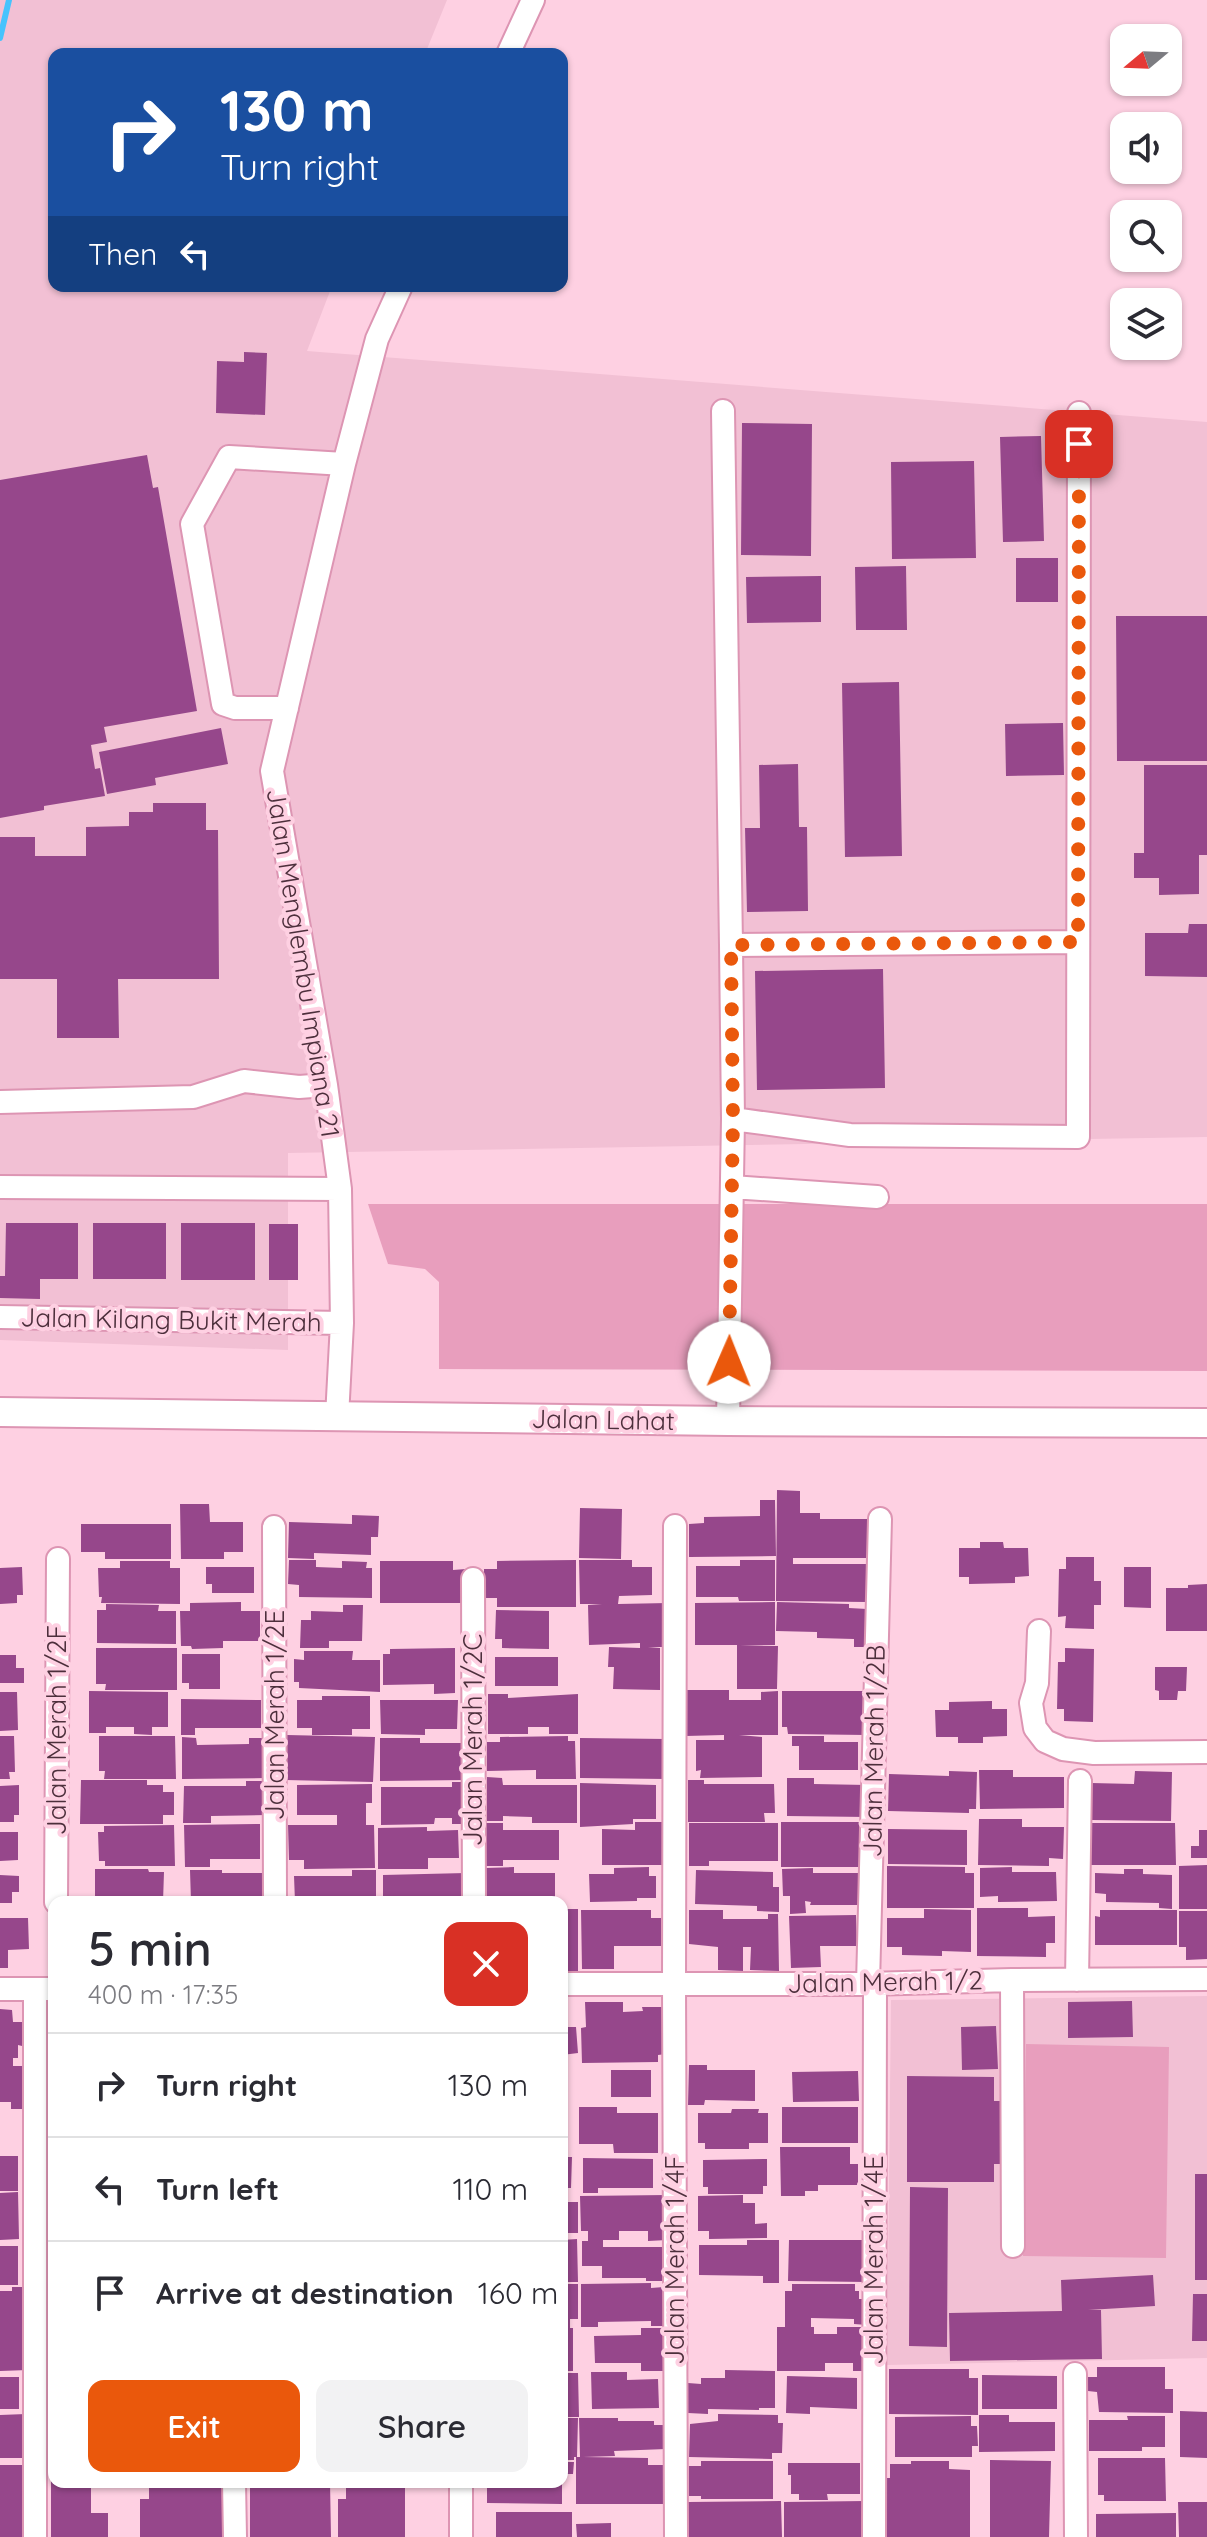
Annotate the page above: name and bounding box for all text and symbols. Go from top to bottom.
north arrow [1110,24,1182,96]
map controls [1110,24,1182,360]
text: 130 m [220,75,374,145]
icon: right [88,80,192,184]
button: sound [1110,112,1182,184]
text: Turn right [220,144,379,189]
button: search [1110,200,1182,272]
icon: left [173,232,217,276]
text: Then [88,235,157,273]
button: layers [1110,288,1182,360]
pin [1045,410,1113,478]
icon: arrive [1057,422,1101,466]
street label: Jalan Menglembu Impiana 21 [260,786,347,1140]
street label: Jalan Kilang Bukit Merah [20,1300,322,1339]
position arrow [687,1320,771,1404]
street label: Jalan Lahat [531,1402,675,1437]
street label: Jalan Merah 1/2E [258,1610,291,1820]
street label: Jalan Merah 1/2F [40,1625,73,1835]
street label: Jalan Merah 1/2C [456,1634,489,1846]
street label: Jalan Merah 1/2B [855,1644,892,1858]
text: 5 min [88,1918,212,1978]
button: close [444,1922,528,2006]
street label: Jalan Merah 1/2 [787,1963,983,2000]
text: 400 m · 17:35 [88,1978,238,2011]
icon: right [88,2063,132,2107]
text: Turn right [156,2066,297,2104]
text: 130 m [448,2066,528,2104]
street label: Jalan Merah 1/4F [658,2155,691,2365]
street label: Jalan Merah 1/4E [857,2155,890,2365]
icon: left [88,2167,132,2211]
text: Turn left [156,2170,279,2208]
text: 110 m [452,2170,528,2208]
icon: arrive [88,2271,132,2315]
text: Arrive at destination [156,2274,454,2312]
text: 160 m [478,2274,558,2312]
button: Exit [88,2380,300,2472]
button: Share [316,2380,528,2472]

